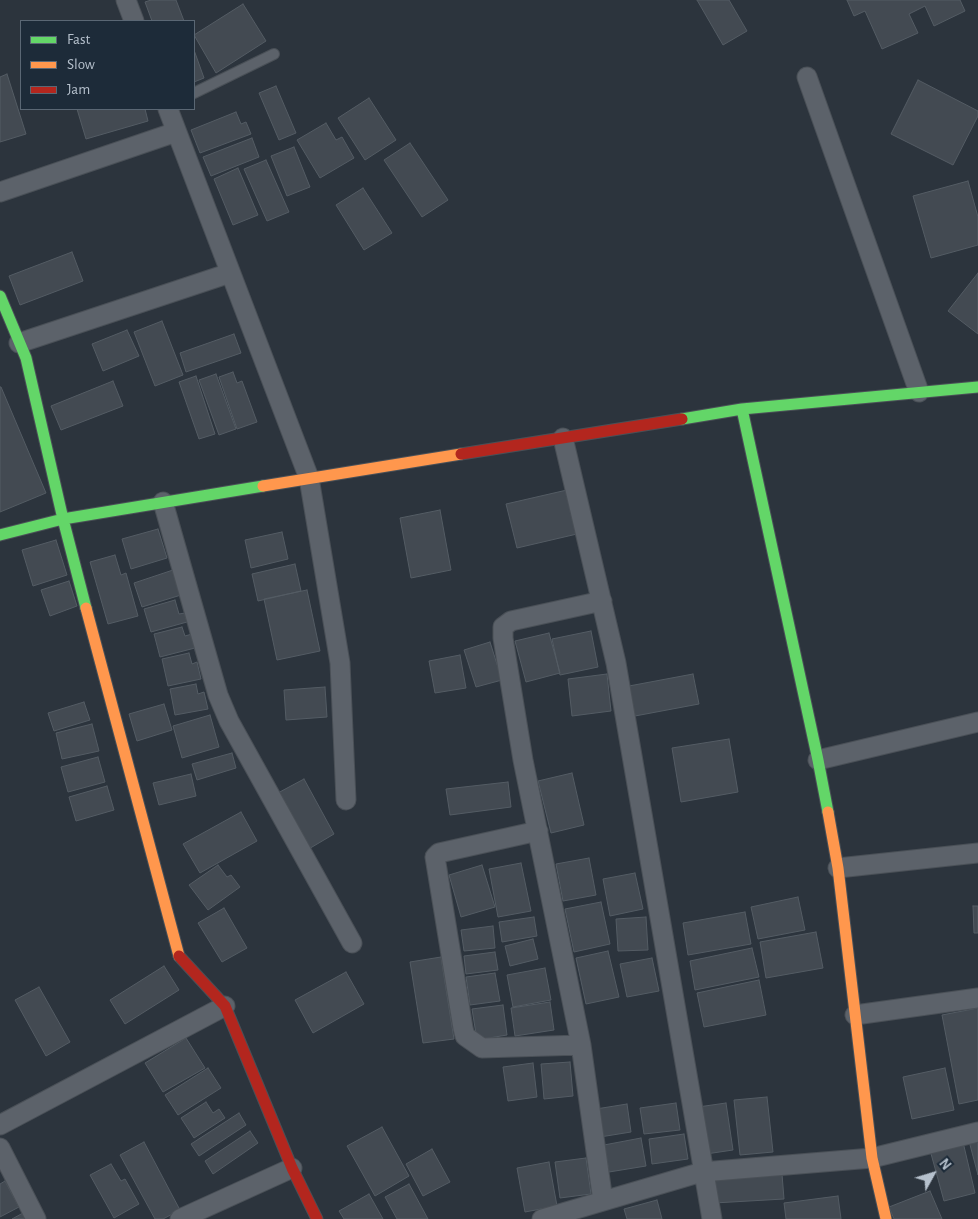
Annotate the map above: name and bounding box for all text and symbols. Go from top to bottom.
legend [20,20,195,110]
text: Fast [67,32,90,47]
text: Slow [67,57,95,72]
text: Jam [67,82,90,97]
north arrow [908,1149,958,1199]
text: N [936,1156,953,1173]

